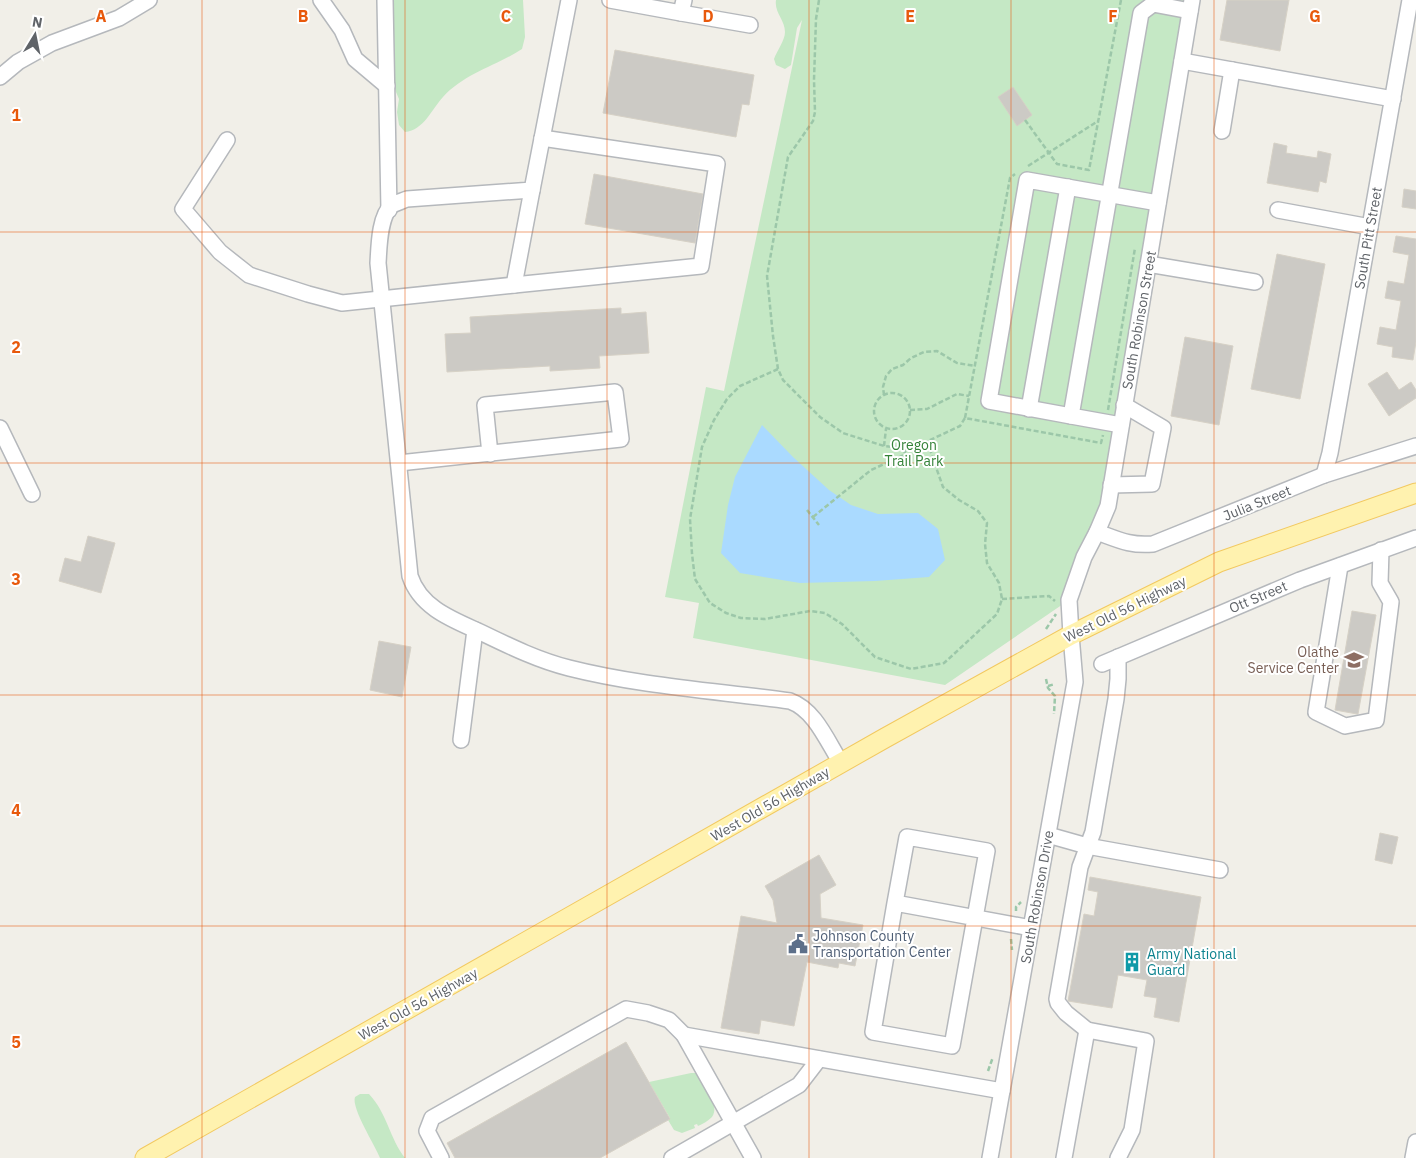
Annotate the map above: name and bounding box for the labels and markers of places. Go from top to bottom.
place label: Olathe Service Center [1248,643,1339,677]
school or university icon: Olathe Service Center [1343,649,1365,671]
place label: Johnson County Transportation Center [813,927,951,961]
public building icon: Johnson County Transportation Center [787,933,809,955]
place label: Army National Guard [1147,945,1237,979]
building icon: Army National Guard [1121,951,1143,973]

